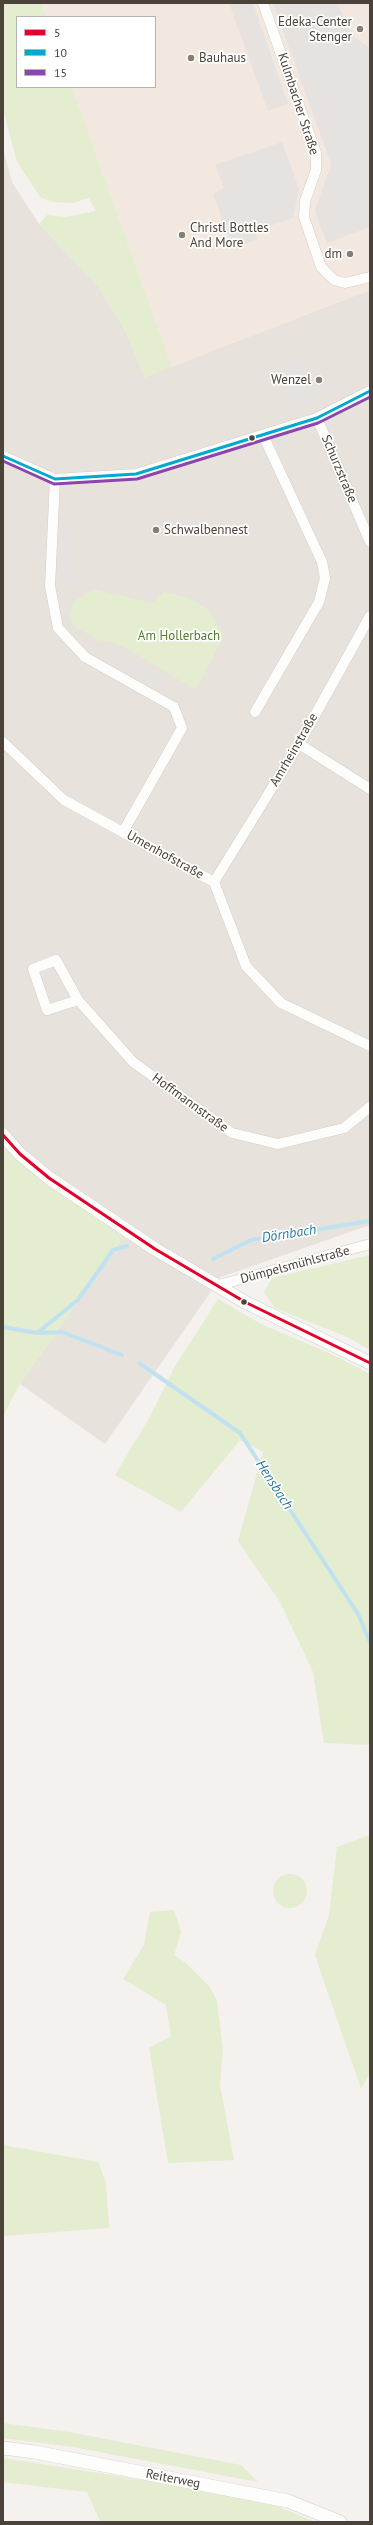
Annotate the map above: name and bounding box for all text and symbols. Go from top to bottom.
place label: Edeka-Center Stenger [278,14,352,45]
legend [16,16,156,88]
marker: Edeka-Center Stenger [355,24,365,34]
text: 5 [54,25,61,40]
text: 10 [54,45,67,60]
place label: Bauhaus [199,50,246,66]
street label: Kulmbacher Straße [274,51,322,157]
marker: Bauhaus [186,53,196,63]
text: 15 [54,65,67,80]
place label: Christl Bottles And More [190,220,269,251]
marker: Christl Bottles And More [177,230,187,240]
place label: dm [324,246,342,262]
marker: dm [345,249,355,259]
place label: Wenzel [271,372,311,388]
marker: Wenzel [314,375,324,385]
unlabelled marker [247,433,257,443]
street label: Schurzstraße [318,433,360,505]
place label: Schwalbennest [164,522,248,538]
marker: Schwalbennest [151,525,161,535]
park label: Am Hollerbach [138,628,220,644]
street label: Amrheinstraße [267,711,321,789]
street label: Umenhofstraße [124,827,206,883]
street label: Hoffmannstraße [149,1070,231,1136]
water label: Dörnbach [261,1221,317,1247]
street label: Dümpelsmühlstraße [239,1243,351,1287]
unlabelled marker [239,1297,249,1307]
water label: Hensbach [252,1457,296,1513]
street label: Reiterweg [144,2466,202,2492]

